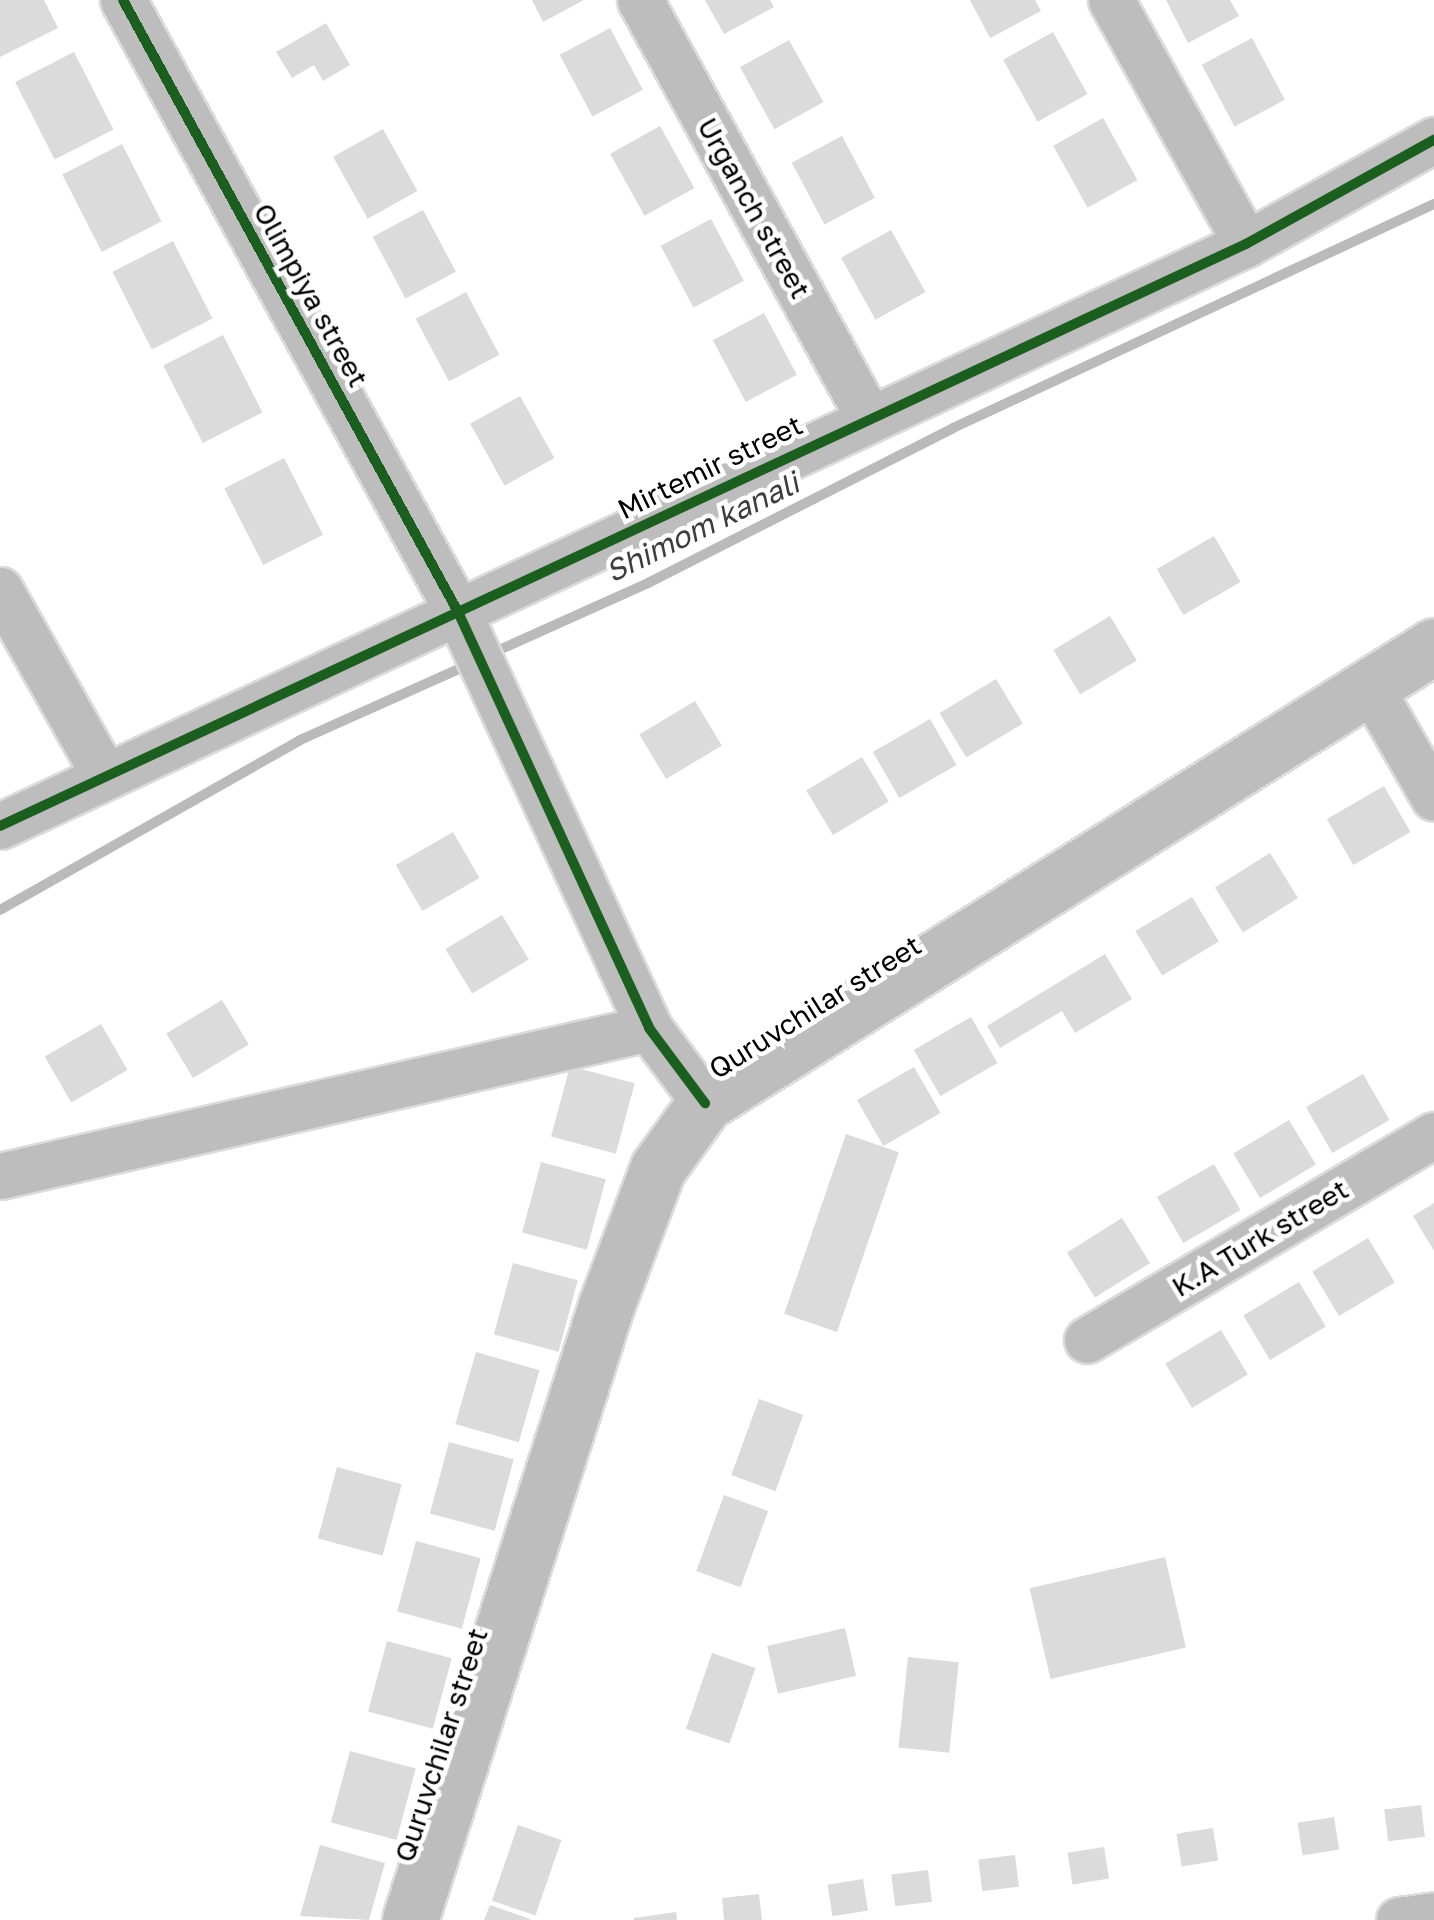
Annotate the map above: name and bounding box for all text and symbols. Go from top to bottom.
street label: Urganch street [691,112,817,304]
street label: Olimpiya street [247,197,375,393]
street label: Mirtemir street [612,408,808,526]
water label: Shimom kanali [599,465,805,589]
street label: Quruvchilar street [703,928,927,1086]
street label: K.A Turk street [1166,1172,1354,1304]
street label: Quruvchilar street [387,1624,495,1866]

